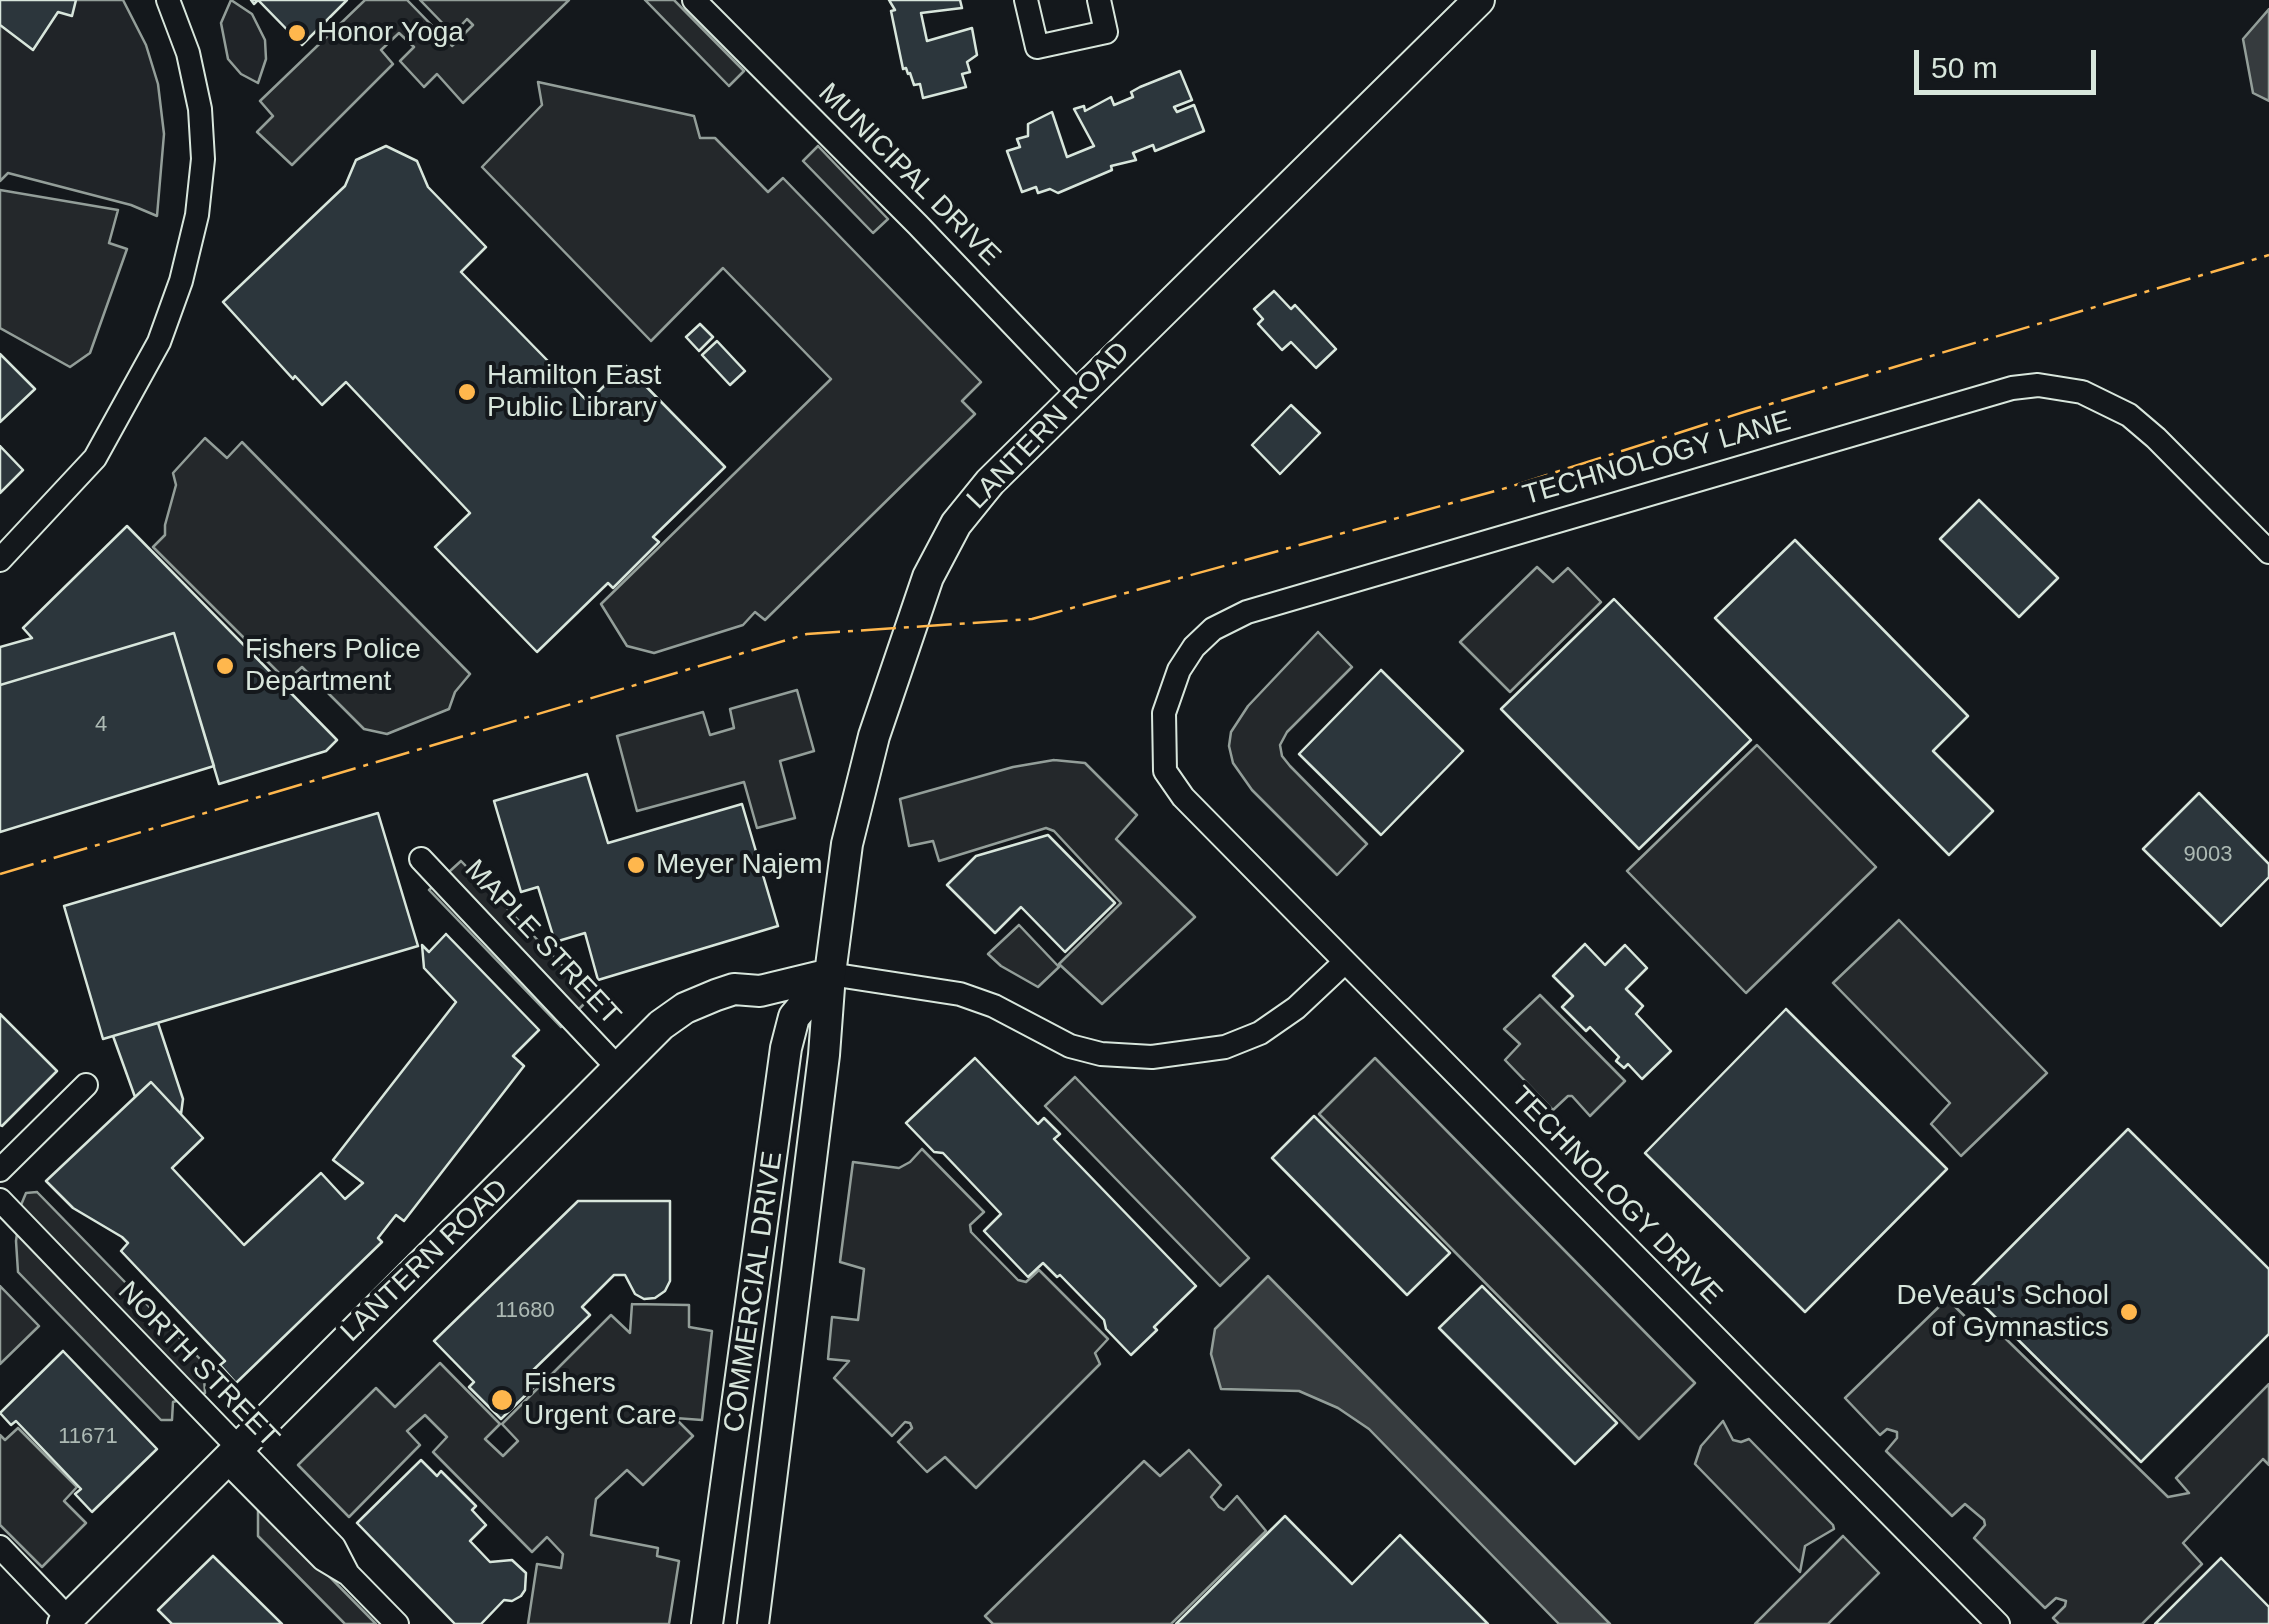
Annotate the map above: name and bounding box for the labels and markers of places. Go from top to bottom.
place label: Honor Yoga [317,16,464,50]
marker: Honor Yoga [286,22,308,44]
place label: Hamilton East Public Library [487,359,661,425]
marker: Hamilton East Public Library [456,381,478,403]
place label: Fishers Police Department [245,633,421,699]
marker: Fishers Police Department [214,655,236,677]
place label: Meyer Najem [656,848,822,882]
marker: Meyer Najem [625,854,647,876]
place label: DeVeau's School of Gymnastics [1897,1279,2109,1345]
marker: DeVeau's School of Gymnastics [2118,1301,2140,1323]
place label: Fishers Urgent Care [524,1367,677,1433]
marker: Fishers Urgent Care [489,1387,515,1413]

